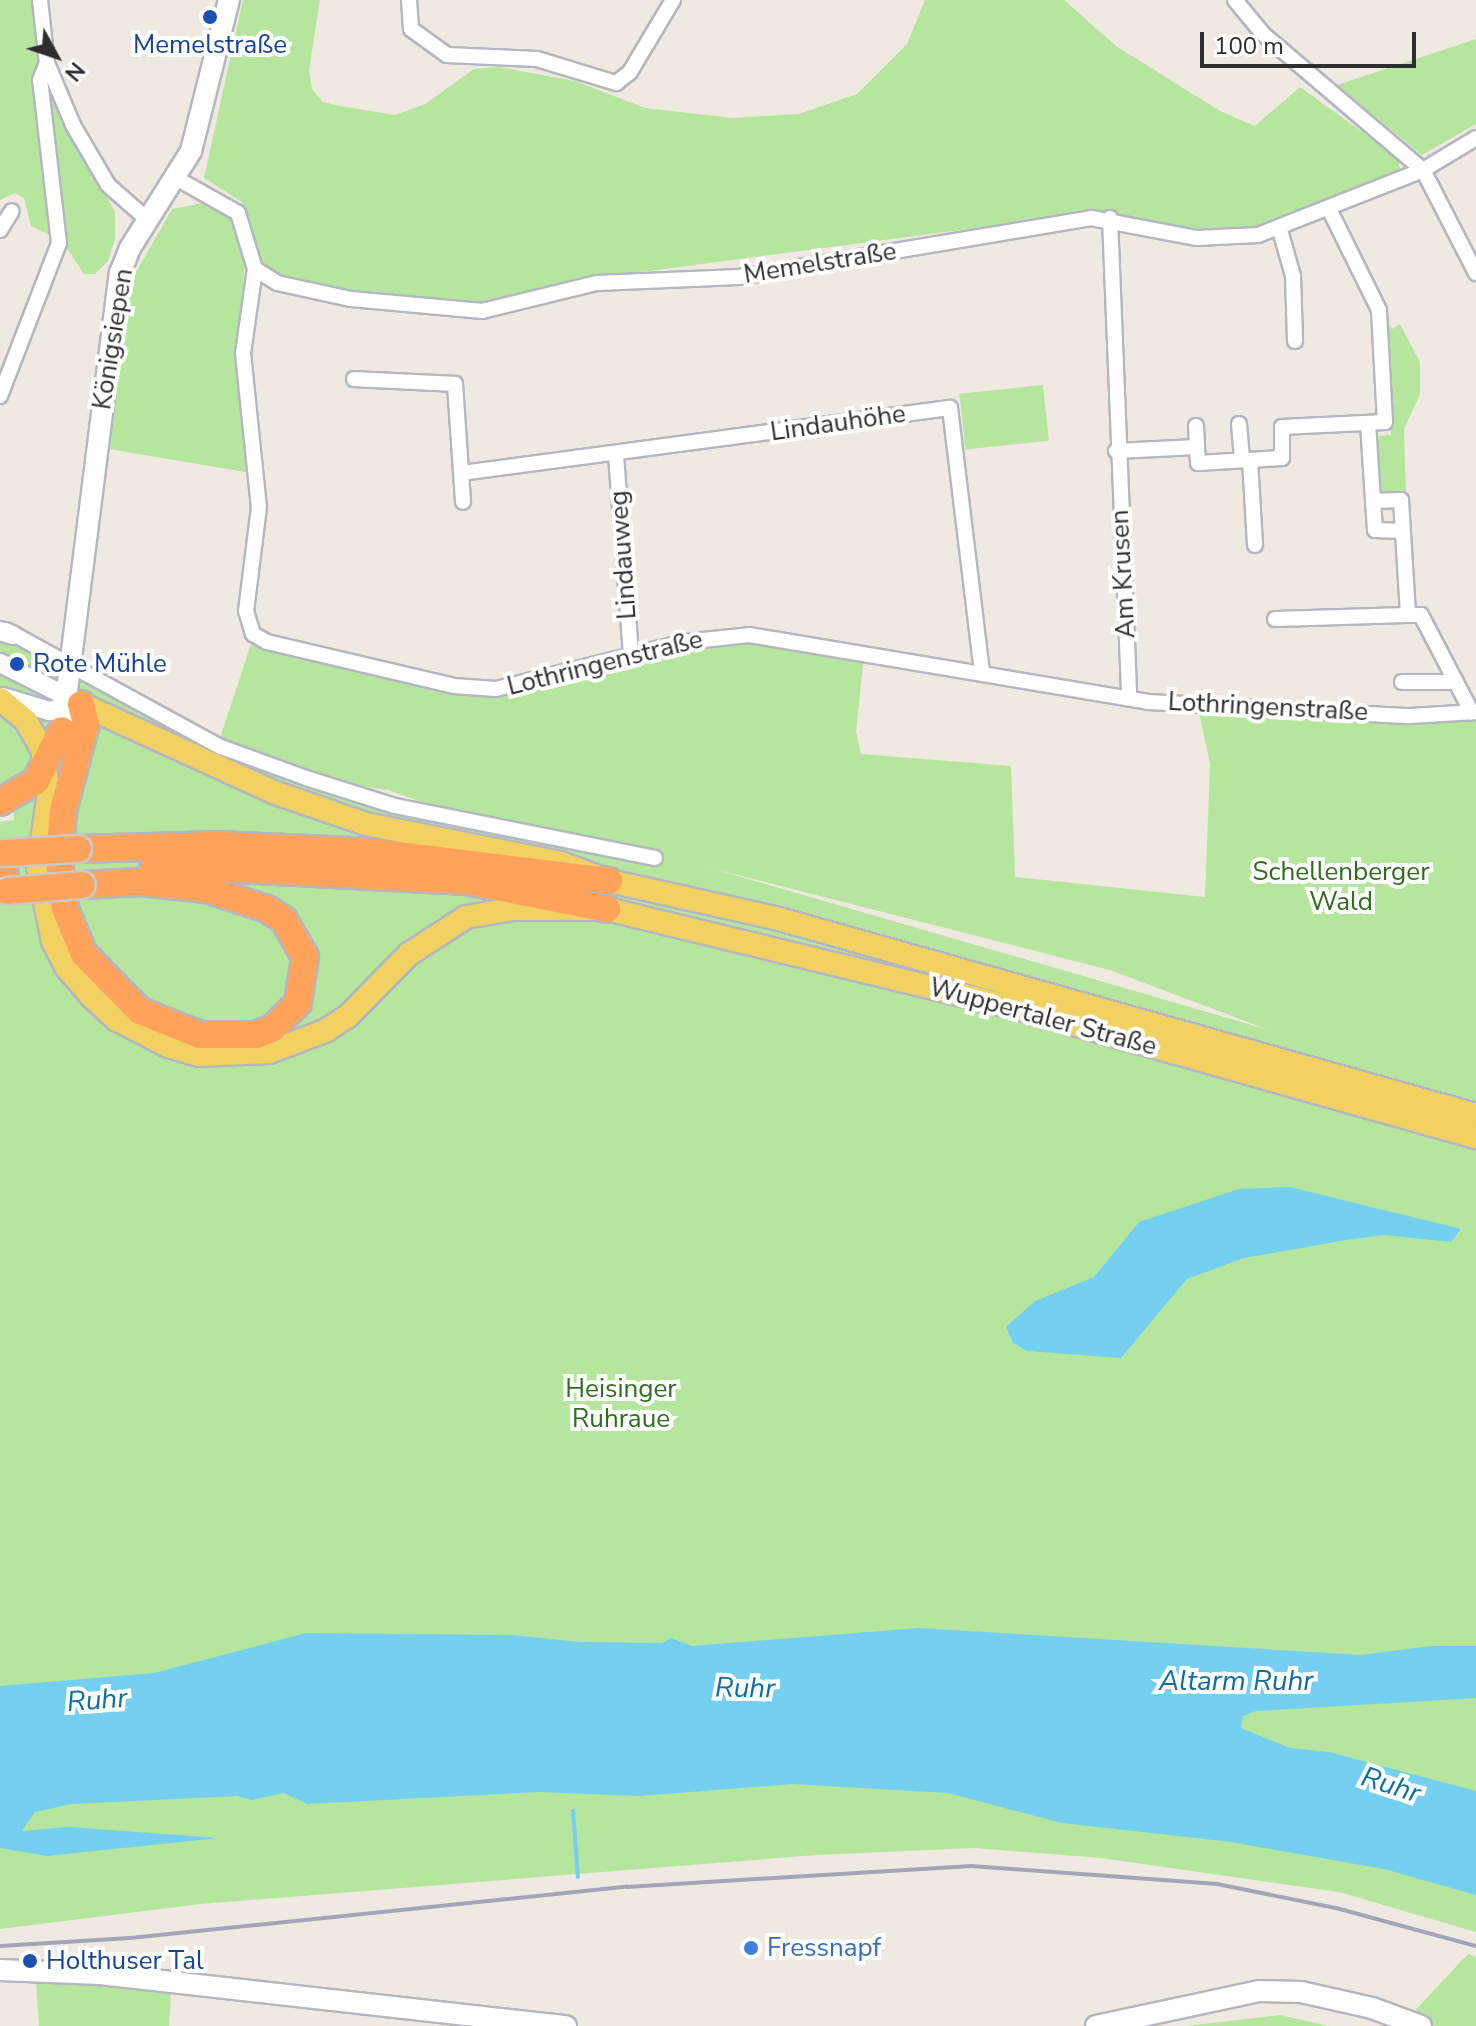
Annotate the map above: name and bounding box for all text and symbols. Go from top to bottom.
marker: Memelstraße [201,8,219,26]
north arrow [16,16,96,96]
scale bar [1204,16,1420,66]
place label: Memelstraße [133,29,287,61]
text: 100 m [1214,30,1284,62]
text: N [58,55,91,87]
street label: Memelstraße [742,236,898,290]
street label: Königsiepen [86,266,140,412]
street label: Lindauhöhe [768,398,908,448]
street label: Lindauweg [603,489,643,621]
street label: Am Krusen [1104,509,1142,639]
street label: Lothringenstraße [504,624,706,702]
place label: Rote Mühle [33,648,167,680]
marker: Rote Mühle [8,655,26,673]
street label: Lothringenstraße [1167,686,1369,728]
park label: Schellenberger Wald [1253,856,1429,918]
street label: Wuppertaler Straße [926,972,1160,1062]
park label: Heisinger Ruhraue [565,1373,677,1434]
water label: Altarm Ruhr [1159,1664,1313,1698]
water label: Ruhr [715,1671,775,1705]
water label: Ruhr [66,1681,128,1719]
water label: Ruhr [1357,1760,1425,1810]
place label: Fressnapf [767,1932,881,1964]
marker: Fressnapf [742,1939,760,1957]
place label: Holthuser Tal [46,1945,204,1977]
marker: Holthuser Tal [21,1952,39,1970]

